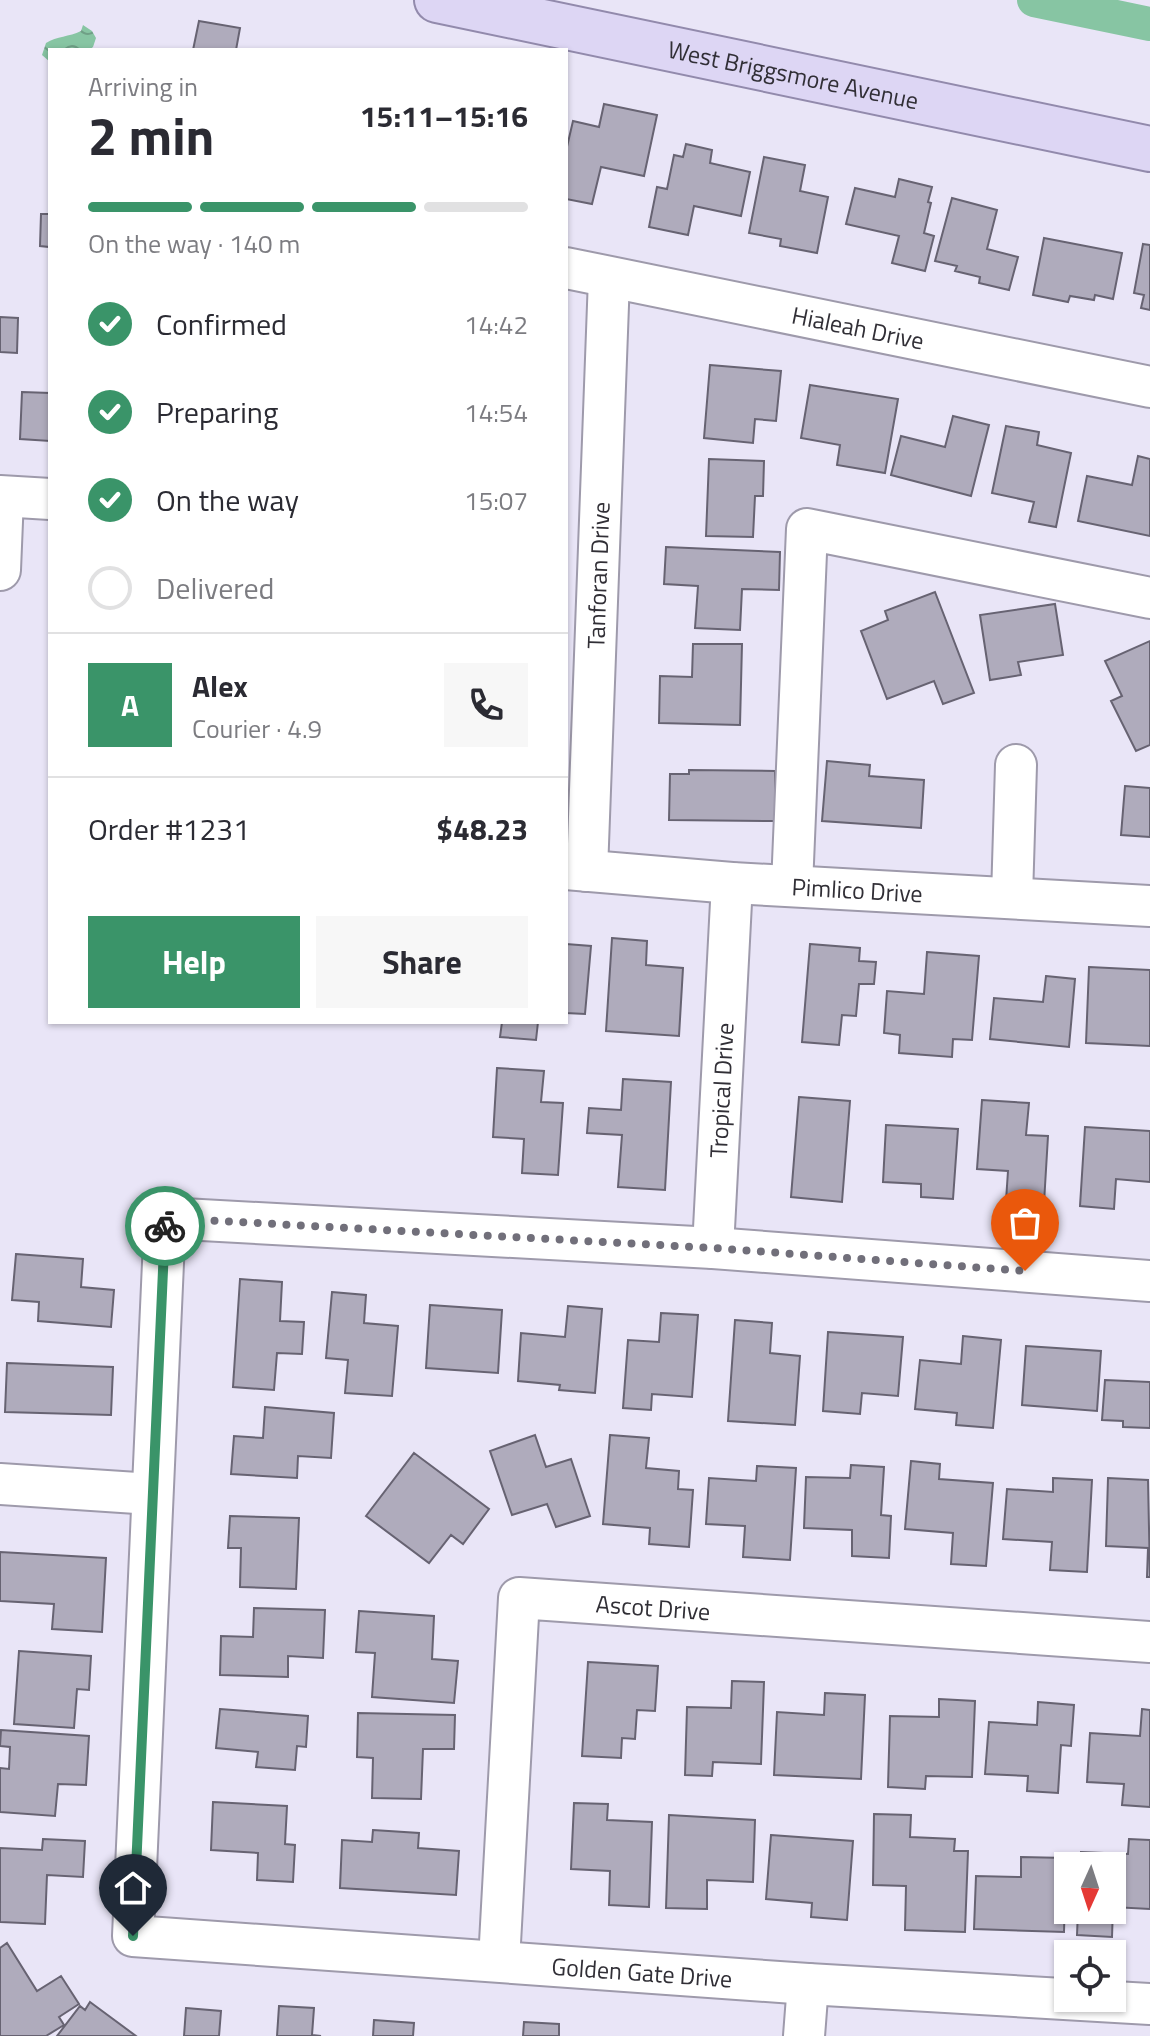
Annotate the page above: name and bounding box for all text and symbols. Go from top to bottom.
street label: West Briggsmore Avenue [665,31,922,118]
text: Arriving in [88,67,198,106]
text: 15:11–15:16 [360,93,528,139]
text: 2 min [88,96,214,175]
text: On the way · 140 m [88,224,300,263]
street label: Hialeah Drive [789,296,927,359]
text: Confirmed [156,301,287,347]
icon: check [88,302,132,346]
text: 14:42 [464,305,528,344]
text: Preparing [156,389,278,435]
icon: check [88,390,132,434]
text: 14:54 [464,393,528,432]
text: On the way [156,477,299,523]
icon: check [88,478,132,522]
text: 15:07 [464,481,528,520]
street label: Tanforan Drive [577,501,619,649]
text: Delivered [156,565,274,611]
text: Alex [192,663,248,709]
button: phone [444,663,528,747]
text: A [121,682,139,728]
text: Courier · 4.9 [192,709,322,748]
text: Order #1231 [88,806,250,852]
text: $48.23 [436,806,528,852]
street label: Pimlico Drive [791,868,924,911]
button: Help [88,916,300,1008]
button: Share [316,916,528,1008]
street label: Tropical Drive [700,1022,743,1159]
courier [125,1186,205,1266]
pin [991,1189,1059,1271]
icon: bag [1003,1201,1047,1245]
icon: bike [143,1204,187,1248]
street label: Ascot Drive [595,1585,712,1629]
north arrow [1054,1852,1126,1924]
map controls [1054,1852,1126,2012]
pin [99,1854,167,1936]
icon: home [111,1866,155,1910]
button: locate [1054,1940,1126,2012]
street label: Golden Gate Drive [550,1948,734,1997]

